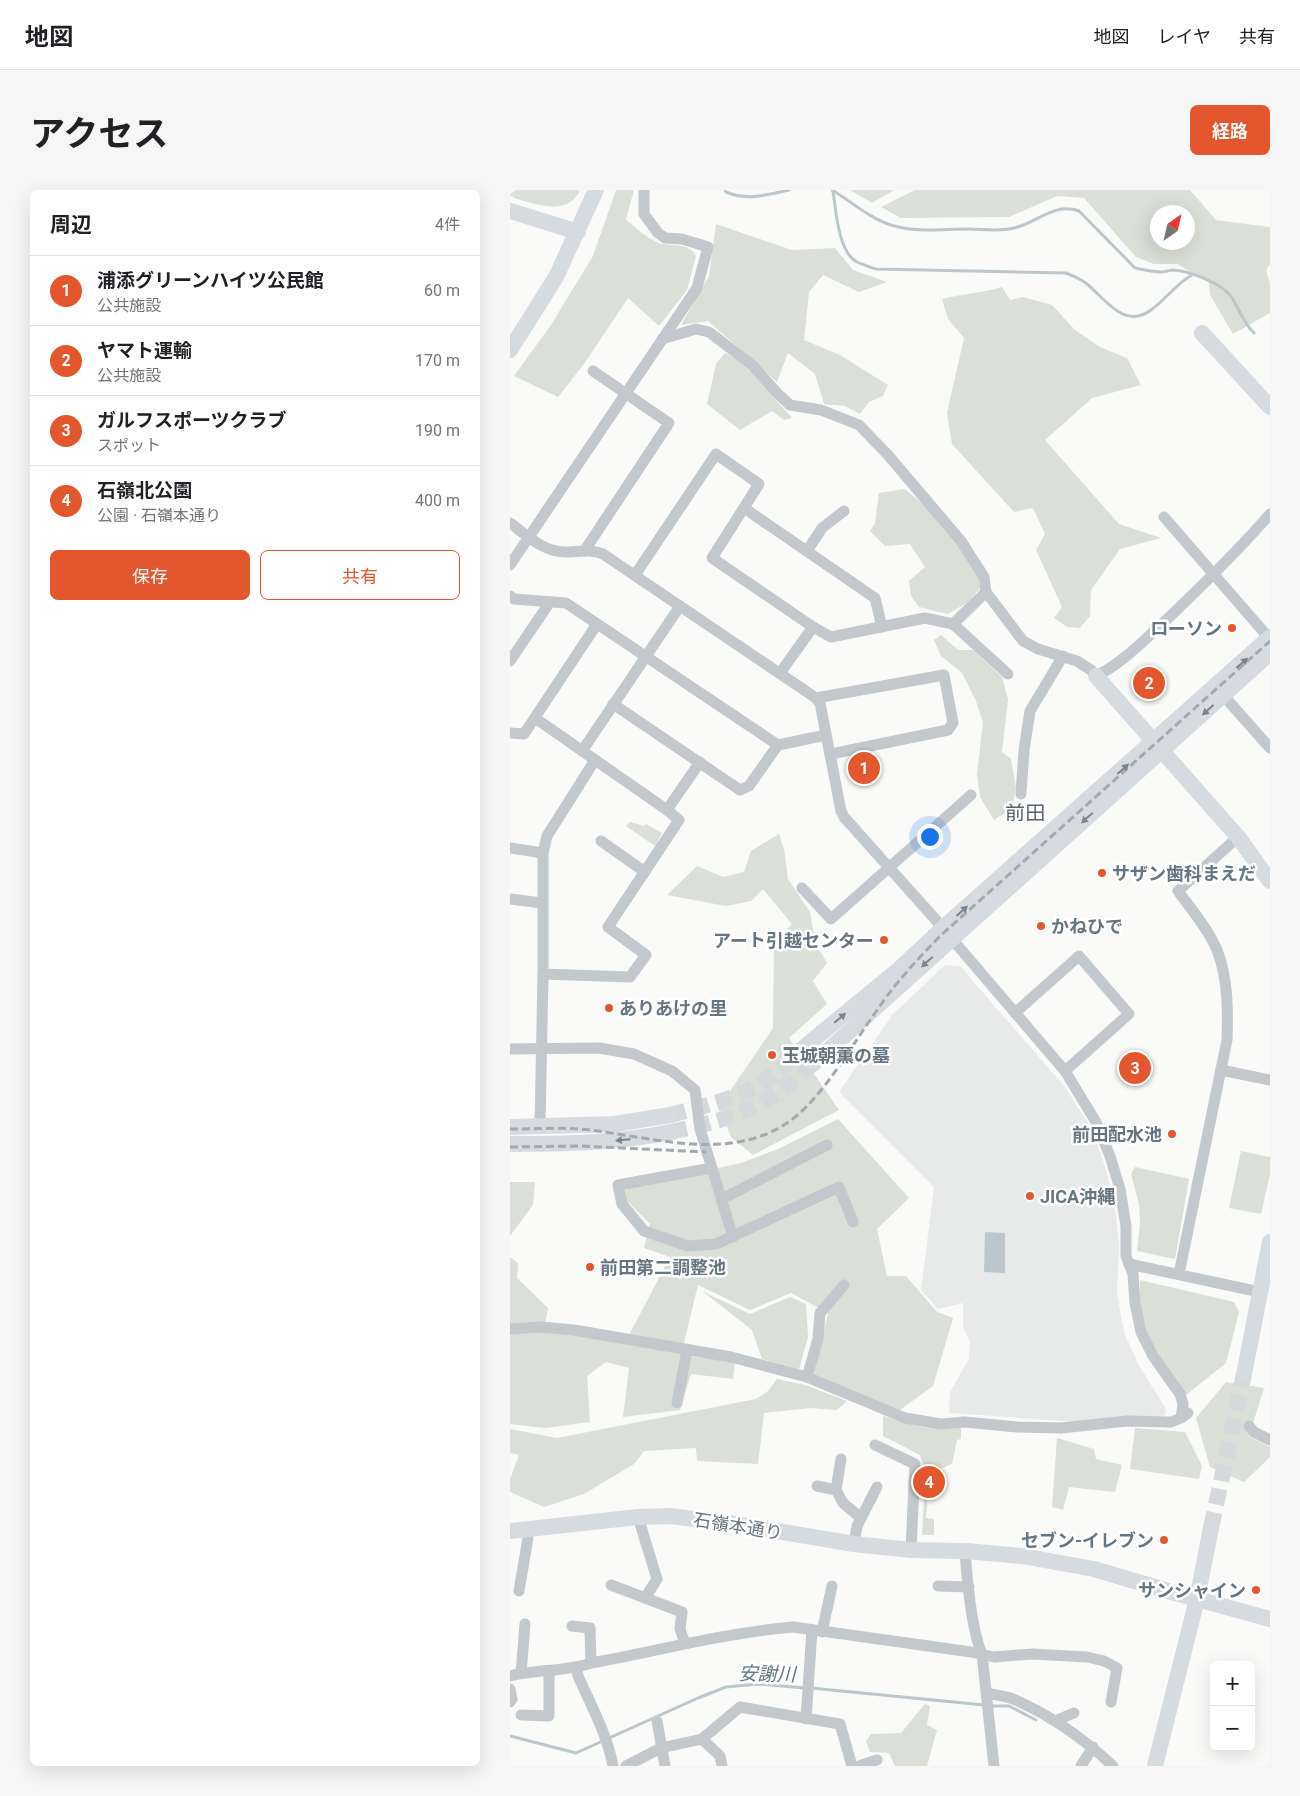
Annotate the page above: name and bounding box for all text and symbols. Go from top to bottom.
text: 地図 [25,23,73,51]
text: 地図 [1094,26,1130,47]
text: レイヤ [1158,26,1211,47]
text: 共有 [1239,26,1275,47]
button: 経路 [1190,105,1270,155]
text: アクセス [30,114,168,155]
north arrow [1150,205,1195,250]
text: 周辺 [50,213,92,237]
text: 4件 [435,215,460,234]
text: 浦添グリーンハイツ公民館 [97,269,324,292]
text: 1 [61,281,71,300]
text: 60 m [424,281,460,300]
text: 公共施設 [97,296,161,315]
text: ヤマト運輸 [97,339,192,362]
text: 2 [61,351,71,370]
text: 170 m [415,351,460,370]
text: 公共施設 [97,366,161,385]
text: ガルフスポーツクラブ [97,409,287,432]
text: 3 [61,421,71,440]
text: 190 m [415,421,460,440]
text: スポット [97,436,161,455]
text: 石嶺北公園 [97,479,192,502]
text: 4 [61,491,71,510]
text: 400 m [415,491,460,510]
text: 公園 · 石嶺本通り [97,506,221,525]
button: 保存 [50,550,250,600]
button: 共有 [260,550,460,600]
place label: ローソン [1150,618,1222,639]
marker: ローソン [1226,622,1238,634]
one-way arrow [1235,657,1247,669]
pin: 2 [1133,664,1165,702]
one-way arrow [1203,704,1215,716]
pin: 1 [848,749,880,787]
one-way arrow [1116,763,1128,775]
district label: 前田 [1005,801,1045,825]
one-way arrow [1082,812,1094,824]
your location [917,824,943,850]
place label: サザン歯科まえだ [1112,863,1256,884]
marker: サザン歯科まえだ [1096,867,1108,879]
one-way arrow [955,906,968,917]
place label: かねひで [1051,916,1123,937]
marker: かねひで [1035,920,1047,932]
place label: アート引越センター [713,930,874,951]
marker: アート引越センター [878,934,890,946]
one-way arrow [920,956,933,967]
place label: ありあけの里 [619,998,727,1019]
marker: ありあけの里 [603,1002,615,1014]
one-way arrow [833,1013,846,1024]
place label: 玉城朝薫の墓 [782,1045,890,1066]
marker: 玉城朝薫の墓 [766,1049,778,1061]
pin: 3 [1119,1049,1151,1087]
place label: 前田配水池 [1072,1124,1162,1145]
marker: 前田配水池 [1166,1128,1178,1140]
one-way arrow [615,1136,631,1144]
place label: JICA沖縄 [1040,1186,1115,1207]
marker: JICA沖縄 [1024,1190,1036,1202]
place label: 前田第二調整池 [600,1257,726,1278]
marker: 前田第二調整池 [584,1261,596,1273]
pin: 4 [913,1463,945,1501]
street label: 石嶺本通り [692,1509,784,1543]
place label: セブン-イレブン [1021,1530,1154,1551]
marker: セブン-イレブン [1158,1534,1170,1546]
place label: サンシャイン [1138,1580,1246,1601]
marker: サンシャイン [1250,1584,1262,1596]
map controls [1210,1661,1255,1751]
button: + [1210,1661,1255,1706]
water label: 安謝川 [738,1662,798,1686]
button: − [1210,1706,1255,1751]

